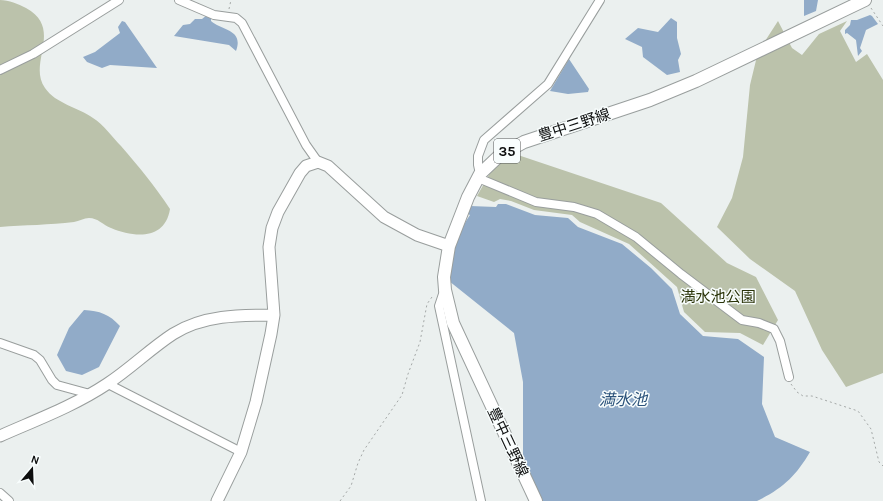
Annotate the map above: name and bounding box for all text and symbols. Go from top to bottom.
street label: 豊中三野線 [536,105,612,145]
road number: 35 [494,139,520,163]
park label: 満水池公園 [680,288,756,306]
water label: 満水池 [599,390,649,409]
street label: 豊中三野線 [484,404,532,480]
north arrow [12,449,52,489]
text: N [29,453,41,467]

